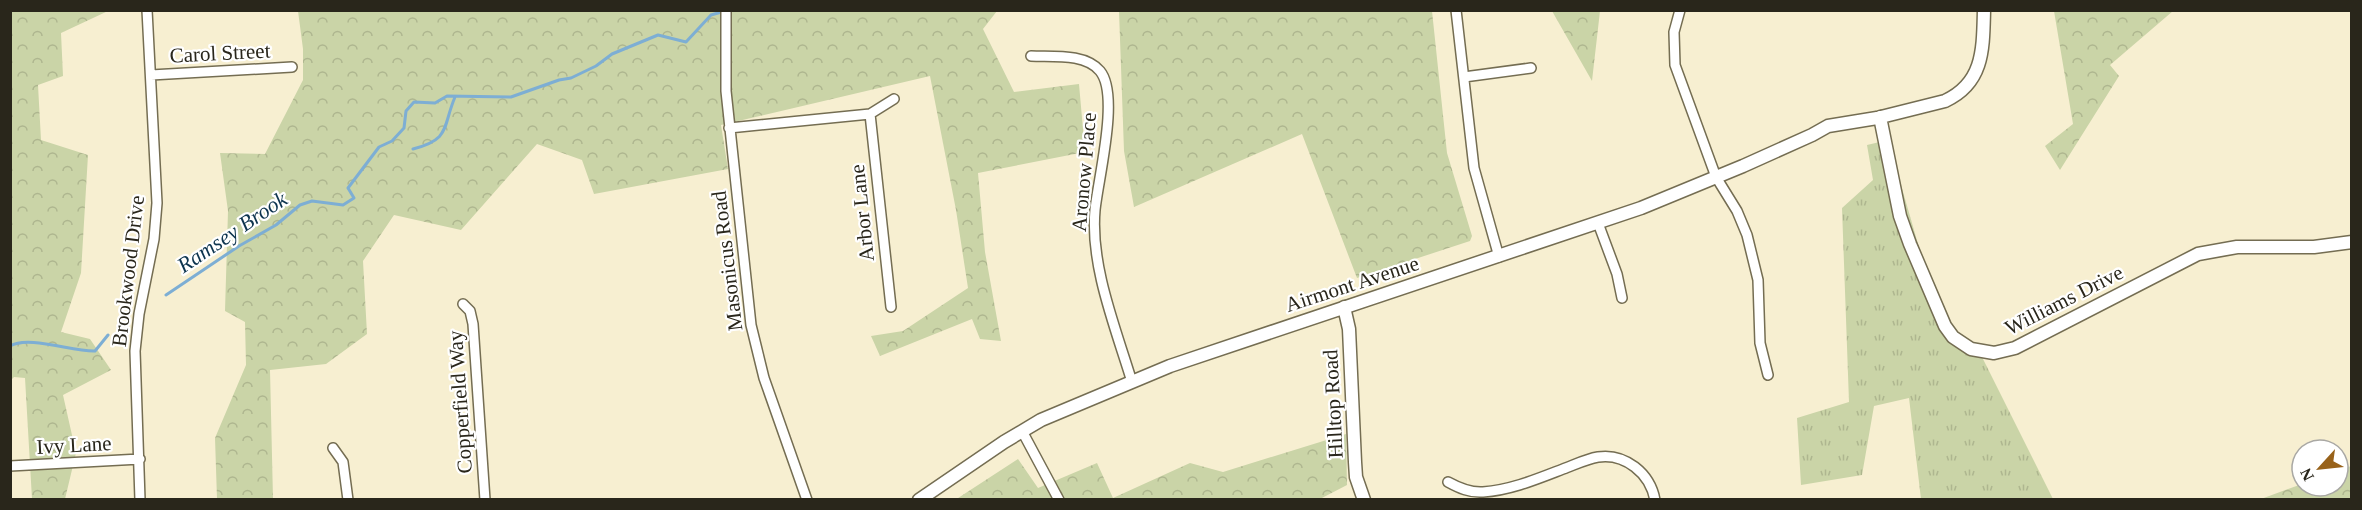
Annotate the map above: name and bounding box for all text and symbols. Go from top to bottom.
street label: Carol Street [169,38,271,68]
street label: Aronow Place [1067,111,1101,233]
street label: Arbor Lane [845,163,879,263]
water label: Ramsey Brook [172,185,293,278]
street label: Masonicus Road [706,189,747,332]
street label: Brookwood Drive [107,194,149,348]
street label: Airmont Avenue [1282,251,1422,317]
street label: Williams Drive [2001,260,2127,340]
street label: Copperfield Way [443,329,477,474]
street label: Hilltop Road [1318,348,1348,459]
street label: Ivy Lane [36,431,112,459]
north arrow [2290,438,2350,498]
text: N [2297,465,2317,484]

